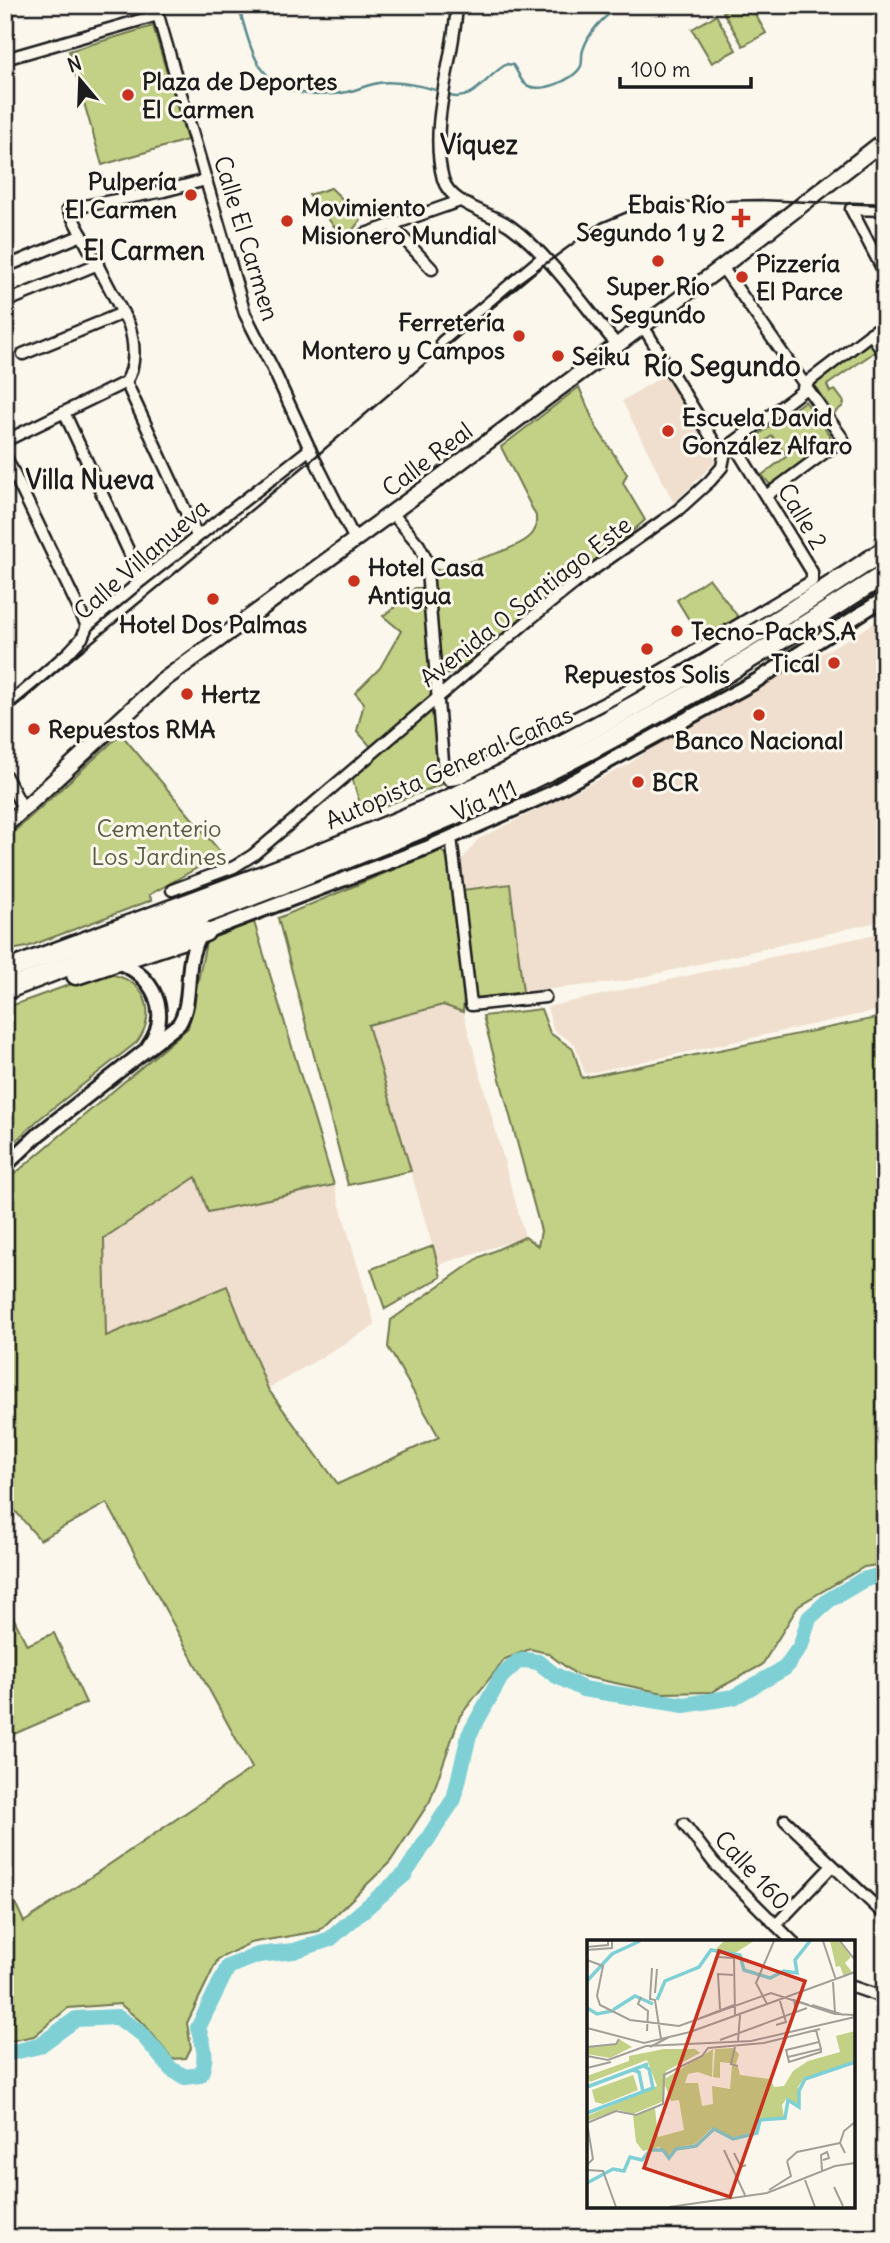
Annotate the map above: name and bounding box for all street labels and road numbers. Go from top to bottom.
street label: Calle El Carmen [208,152,286,324]
street label: Calle Real [376,415,478,503]
street label: Calle 2 [772,477,834,555]
street label: Calle Villanueva [67,492,215,626]
street label: Avenida 0 Santiago Este [413,509,637,693]
street label: Autopista General Cañas [321,699,577,835]
street label: Vía 111 [447,772,521,828]
street label: Calle 160 [709,1824,797,1916]

